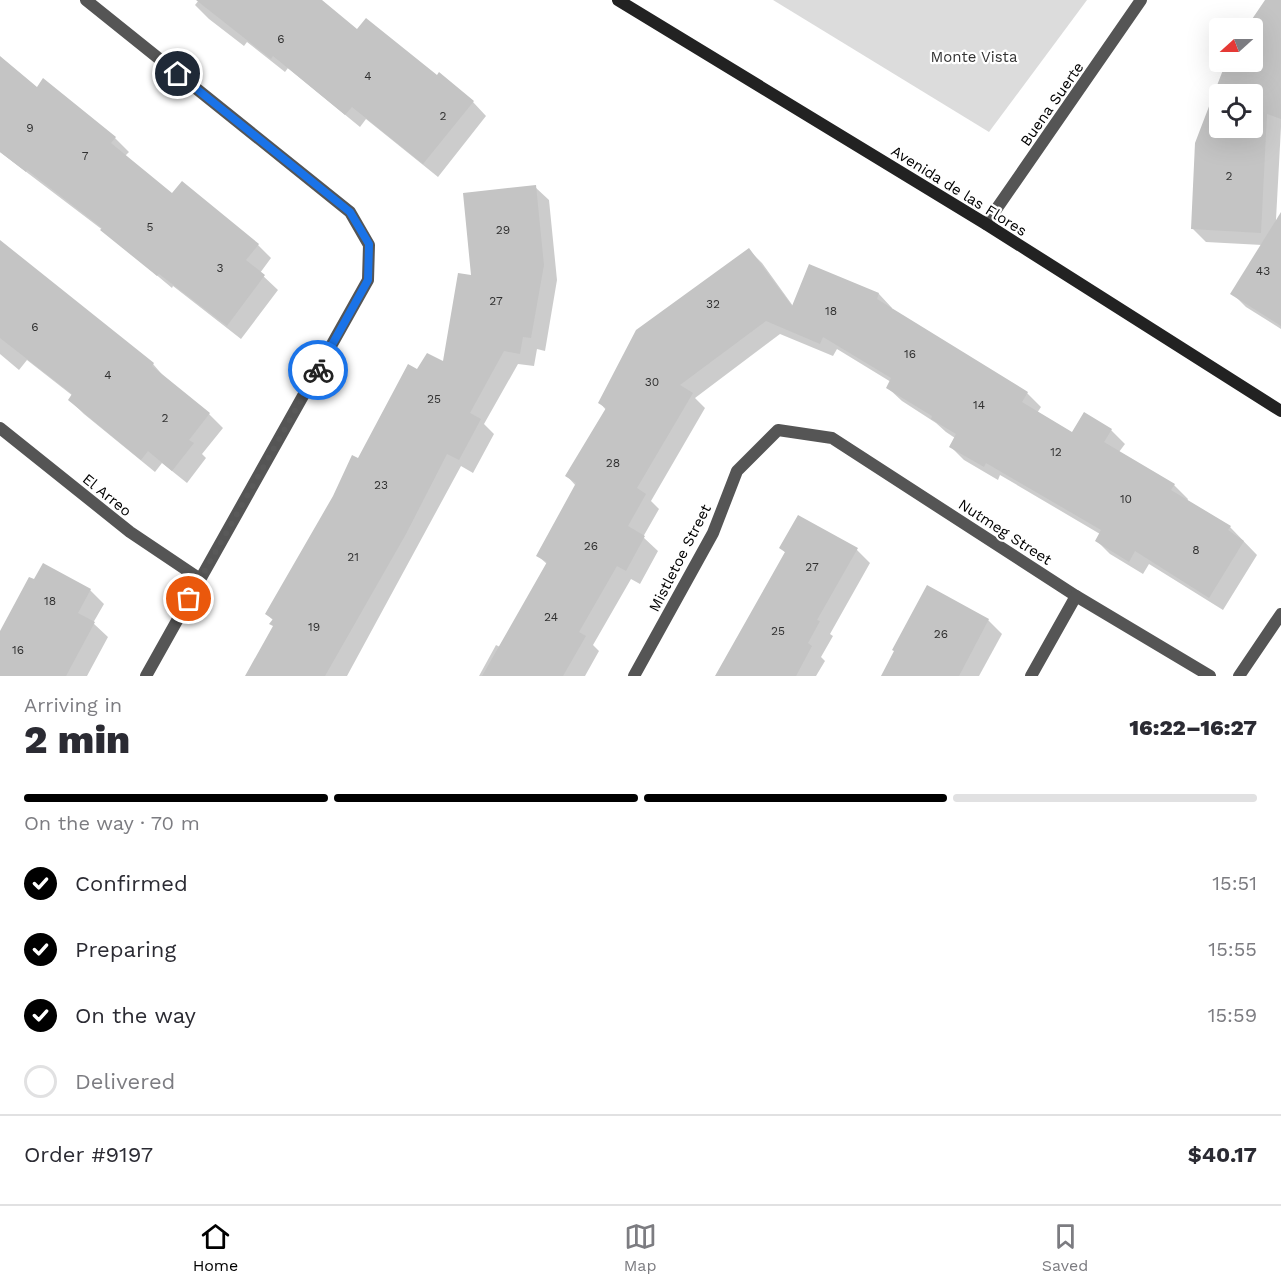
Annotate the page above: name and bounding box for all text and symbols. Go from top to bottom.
north arrow [1209,18,1263,72]
map controls [1209,18,1263,138]
house number: 6 [277,32,285,46]
pin [152,48,203,99]
park label: Monte Vista [931,48,1018,66]
icon: home [161,57,194,90]
street label: Buena Suerte [1016,59,1088,149]
house number: 4 [364,69,372,83]
button: locate [1209,84,1263,138]
house number: 2 [440,109,447,123]
house number: 9 [26,121,34,135]
street label: Avenida de las Flores [888,142,1030,240]
house number: 7 [82,149,89,163]
house number: 2 [1226,169,1233,183]
house number: 5 [147,220,154,234]
house number: 29 [496,223,510,237]
house number: 3 [217,261,224,275]
house number: 43 [1256,264,1270,278]
house number: 27 [489,294,503,308]
house number: 32 [706,297,720,311]
house number: 18 [825,304,837,318]
house number: 6 [31,320,39,334]
courier [288,340,348,400]
house number: 16 [904,347,916,361]
icon: bike [302,354,335,387]
house number: 4 [104,368,112,382]
house number: 30 [645,375,659,389]
house number: 25 [427,392,441,406]
house number: 14 [973,398,985,412]
house number: 2 [162,411,169,425]
house number: 12 [1050,445,1062,459]
house number: 28 [606,456,620,470]
street label: El Arreo [79,470,135,520]
house number: 23 [374,478,388,492]
house number: 10 [1120,492,1132,506]
street label: Nutmeg Street [955,495,1056,569]
street label: Mistletoe Street [645,501,715,615]
house number: 26 [584,539,598,553]
house number: 8 [1192,543,1200,557]
house number: 21 [347,550,359,564]
house number: 27 [805,560,819,574]
pin [163,573,214,624]
icon: bag [172,582,205,615]
house number: 18 [44,594,56,608]
house number: 24 [544,610,558,624]
house number: 19 [308,620,320,634]
house number: 25 [771,624,785,638]
house number: 26 [934,627,948,641]
house number: 16 [12,643,24,657]
text: Arriving in [24,693,122,717]
text: 16:22–16:27 [1129,715,1257,740]
text: 2 min [24,717,130,762]
text: On the way · 70 m [24,811,200,835]
icon: check [24,867,57,900]
text: Confirmed [75,871,188,896]
text: 15:51 [1212,871,1257,895]
icon: check [24,933,57,966]
text: Preparing [75,937,176,962]
text: 15:55 [1208,937,1257,961]
icon: check [24,999,57,1032]
text: On the way [75,1003,196,1028]
text: 15:59 [1208,1003,1257,1027]
text: Delivered [75,1069,175,1094]
text: Order #9197 [24,1142,153,1167]
text: $40.17 [1188,1142,1257,1167]
tab: Home [193,1220,238,1275]
tab: Map [624,1220,657,1275]
tab: Saved [1042,1220,1088,1275]

